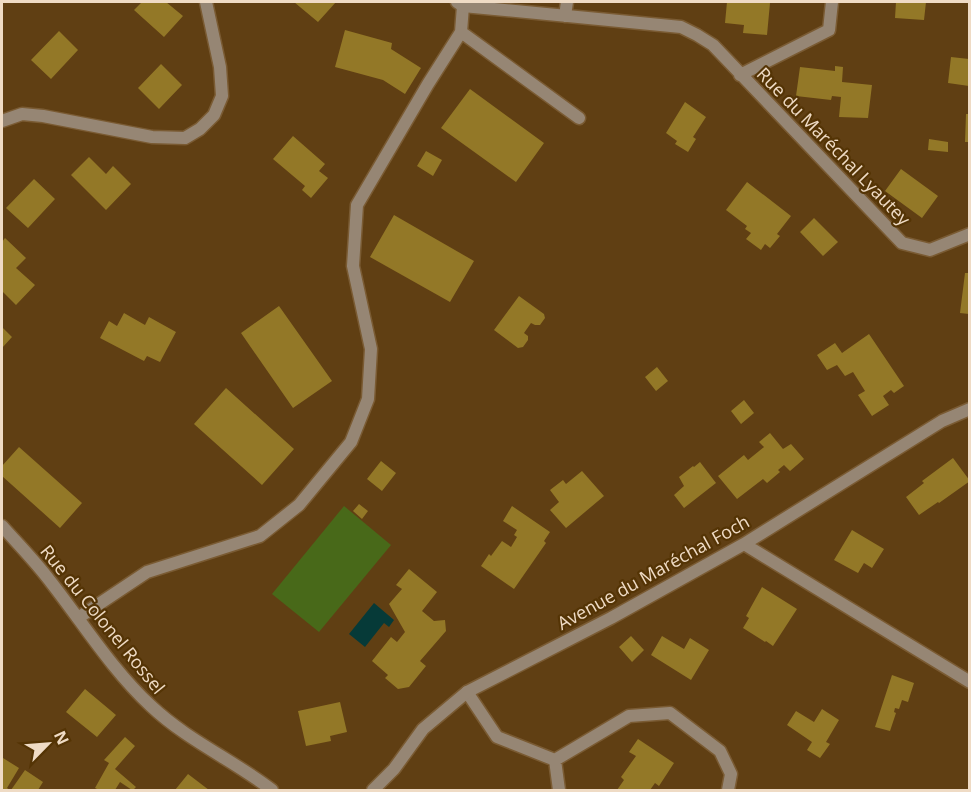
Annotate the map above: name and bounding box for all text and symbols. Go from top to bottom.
street label: Rue du Maréchal Lyautey [752,62,917,231]
street label: Avenue du Maréchal Foch [553,509,753,635]
street label: Rue du Colonel Rossel [35,539,171,699]
north arrow [18,714,78,774]
text: N [49,727,74,748]

